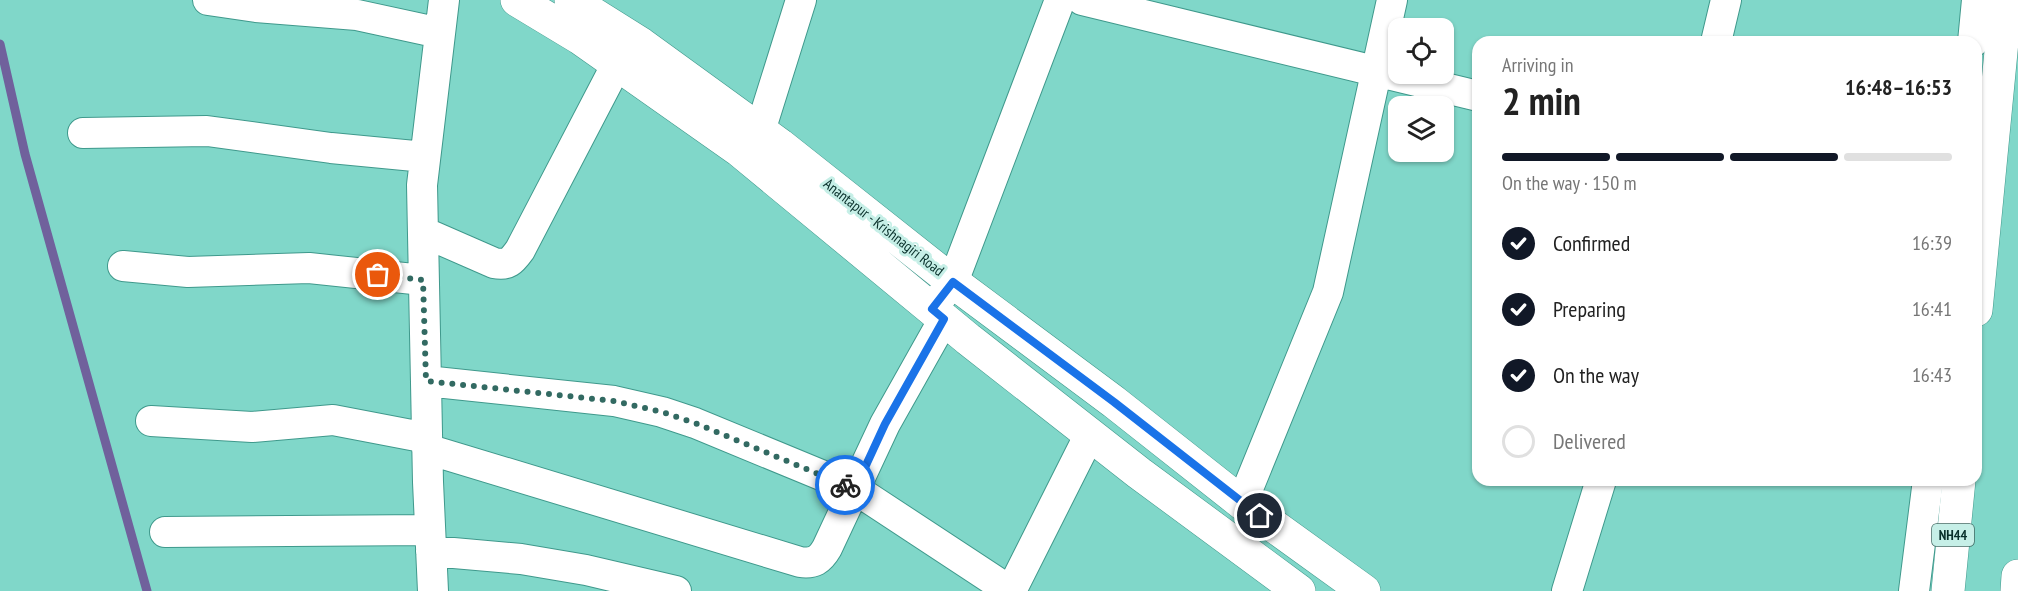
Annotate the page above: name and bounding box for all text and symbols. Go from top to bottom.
map controls [1388,18,1454,162]
button: locate [1388,18,1454,84]
text: Arriving in [1502,52,1574,78]
text: 16:48–16:53 [1845,73,1952,101]
text: 2 min [1502,75,1581,126]
button: layers [1388,96,1454,162]
text: On the way · 150 m [1502,170,1637,196]
street label: Anantapur - Krishnagiri Road [820,174,948,280]
icon: check [1502,227,1535,260]
text: Confirmed [1553,229,1630,257]
text: 16:39 [1912,230,1952,256]
pin [352,249,403,300]
icon: bag [361,258,394,291]
icon: check [1502,293,1535,326]
text: Preparing [1553,295,1626,323]
text: 16:41 [1912,296,1952,322]
icon: check [1502,359,1535,392]
text: On the way [1553,361,1639,389]
text: 16:43 [1912,362,1952,388]
text: Delivered [1553,427,1626,455]
courier [815,455,875,515]
icon: bike [829,469,862,502]
pin [1234,490,1285,541]
icon: home [1243,499,1276,532]
road number: NH44 [1932,524,1974,546]

